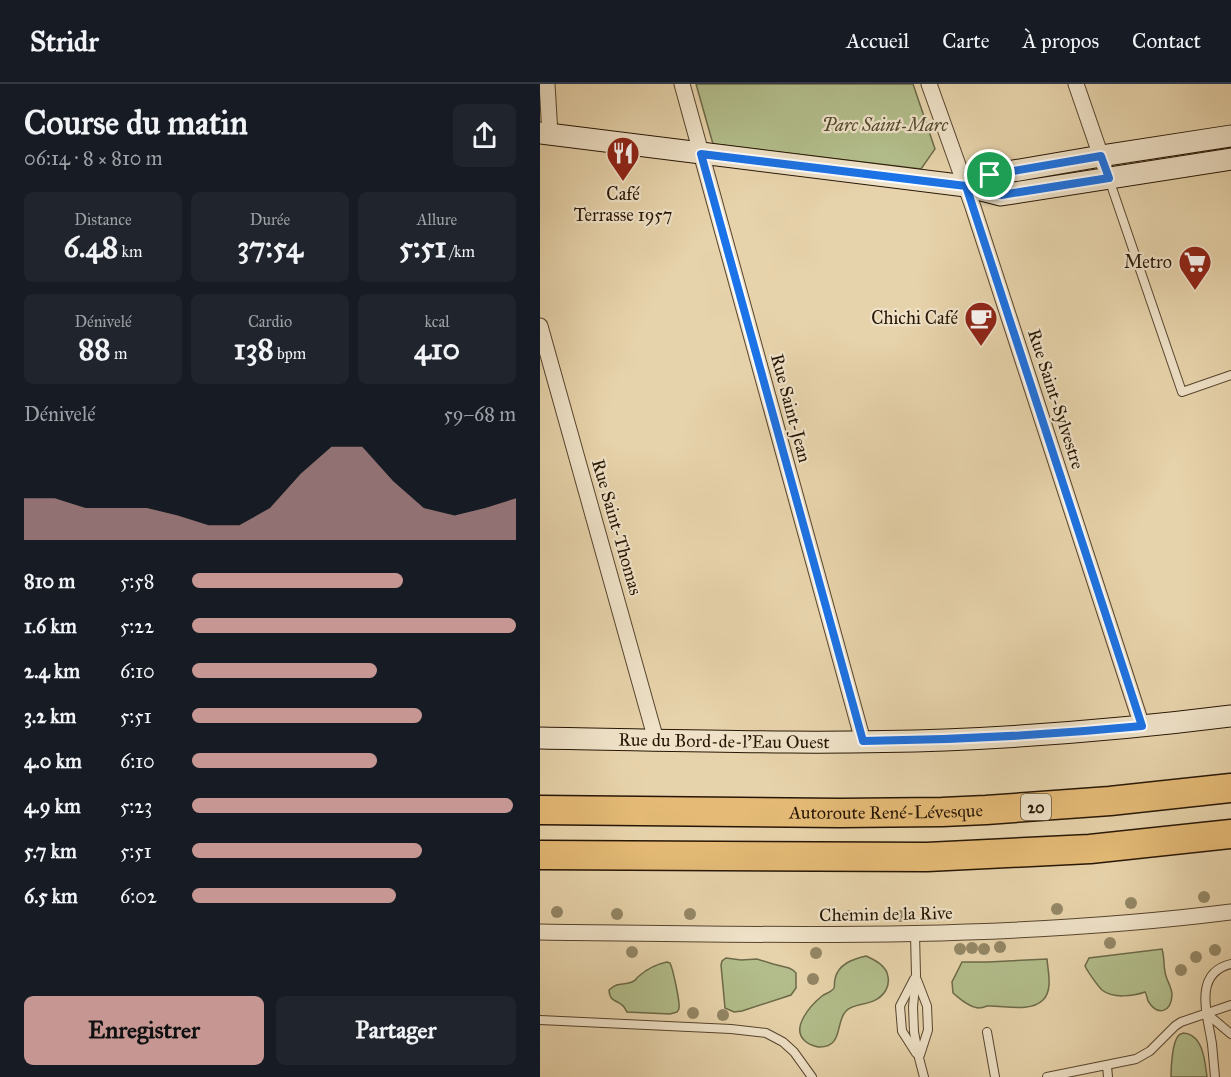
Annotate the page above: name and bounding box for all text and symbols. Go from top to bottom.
text: Stridr [30,24,99,59]
text: Accueil [846,28,909,54]
text: Carte [942,28,990,54]
text: À propos [1023,28,1099,54]
text: Contact [1132,28,1201,54]
text: Course du matin [24,103,248,143]
button: share [453,104,516,167]
park label: Parc Saint-Marc [822,114,948,136]
restaurant icon: Café Terrasse 1957 [605,135,641,182]
text: 06:14 · 8 × 810 m [24,146,163,170]
pin [964,149,1015,200]
icon: arrive [973,158,1006,191]
place label: Café Terrasse 1957 [574,183,672,226]
text: Distance [74,210,132,229]
text: Durée [250,210,290,229]
text: Allure [417,210,457,229]
text: 6.48 [64,229,118,265]
text: 37:54 [237,229,303,265]
text: 5:51 [399,229,446,265]
text: km [118,242,142,261]
text: /km [446,242,475,261]
supermarket icon: Metro [1177,244,1213,291]
place label: Metro [1124,251,1172,273]
cafe icon: Chichi Café [963,300,999,347]
place label: Chichi Café [871,307,958,329]
text: Dénivelé [74,312,132,331]
text: Cardio [248,312,292,331]
text: kcal [424,312,450,331]
street label: Rue Saint-Sylvestre [1023,326,1089,472]
text: 88 [79,331,111,367]
text: 138 [234,331,274,367]
text: 410 [414,331,460,367]
text: m [111,344,127,363]
text: bpm [274,344,306,363]
street label: Rue Saint-Jean [765,351,816,465]
text: Dénivelé [24,402,96,426]
text: 59–68 m [443,402,516,426]
street label: Rue Saint-Thomas [587,456,647,598]
text: 810 m [24,569,75,593]
text: 5:58 [120,569,154,593]
text: 1.6 km [24,614,77,638]
text: 5:22 [120,614,154,638]
text: 2.4 km [24,659,80,683]
text: 6:10 [120,659,155,683]
text: 3.2 km [24,704,76,728]
text: 5:51 [120,704,152,728]
street label: Rue du Bord-de-l'Eau Ouest [618,728,830,753]
text: 4.0 km [24,749,82,773]
text: 6:10 [120,749,155,773]
text: 4.9 km [24,794,81,818]
text: 5:23 [120,794,152,818]
road number: 20 [1021,794,1051,820]
street label: Autoroute René-Lévesque [788,799,983,824]
text: 5.7 km [24,839,77,863]
text: 5:51 [120,839,152,863]
text: 6.5 km [24,884,78,908]
text: 6:02 [120,884,157,908]
street label: Chemin de la Rive [819,902,953,926]
button: Enregistrer [24,996,264,1065]
button: Partager [276,996,516,1065]

